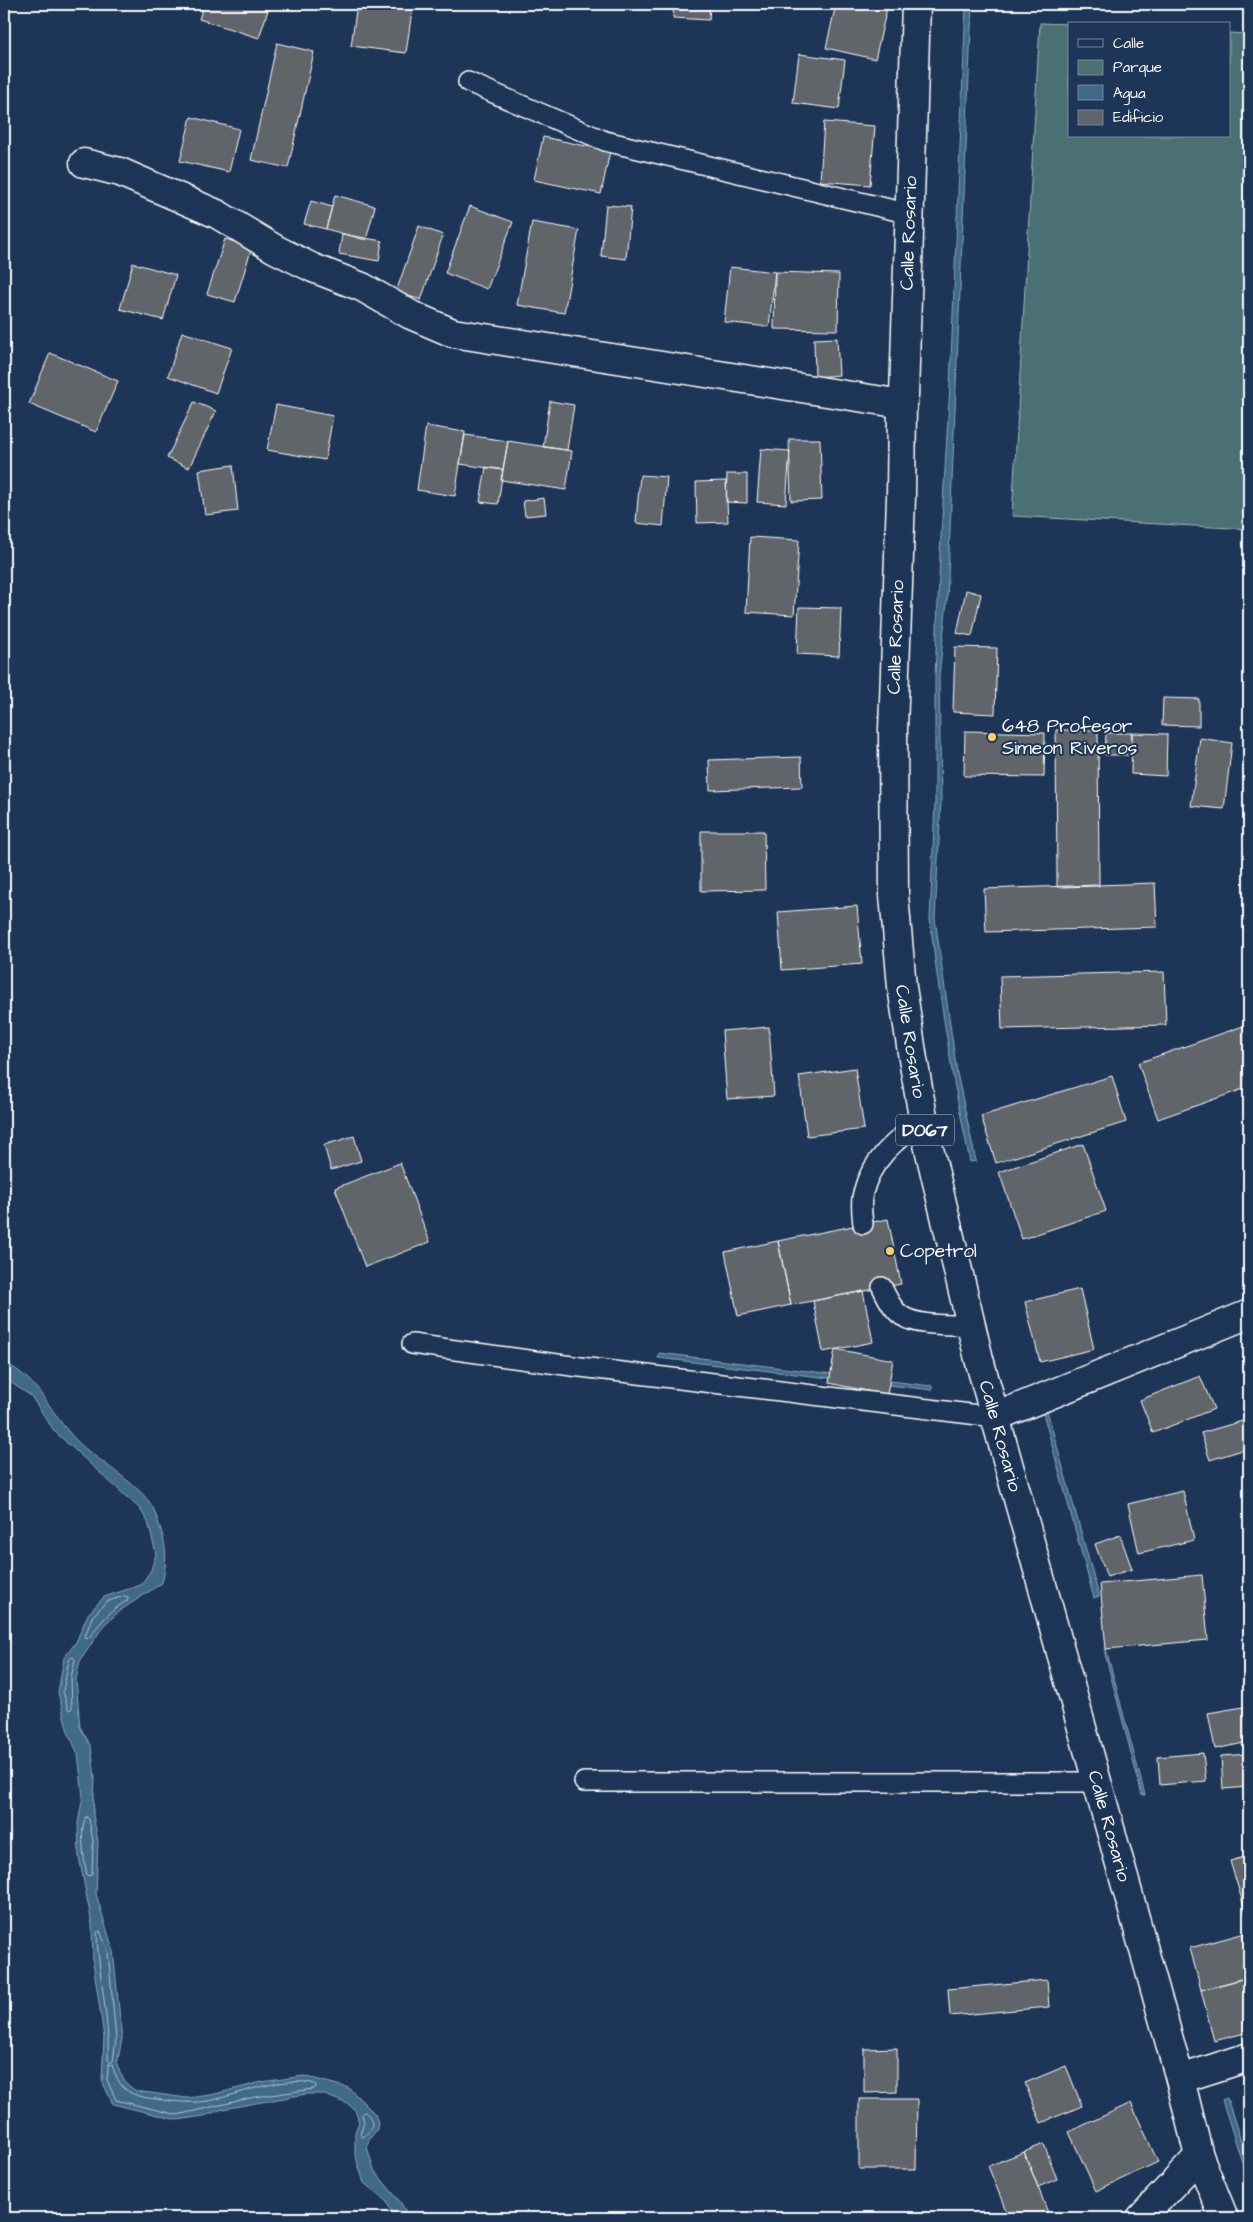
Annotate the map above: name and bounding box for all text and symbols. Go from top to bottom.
legend [1068,22,1230,138]
text: Calle [1113,33,1144,54]
text: Parque [1113,57,1162,78]
text: Agua [1113,83,1146,105]
text: Edificio [1113,107,1164,128]
street label: Calle Rosario [894,175,924,291]
street label: Calle Rosario [881,579,911,695]
place label: 648 Profesor Simeon Riveros [1002,713,1137,762]
marker: 648 Profesor Simeon Riveros [986,731,998,743]
street label: Calle Rosario [888,983,933,1101]
road number: D067 [896,1114,954,1146]
place label: Copetrol [900,1238,977,1265]
marker: Copetrol [884,1245,896,1257]
street label: Calle Rosario [972,1377,1029,1495]
street label: Calle Rosario [1081,1767,1138,1885]

